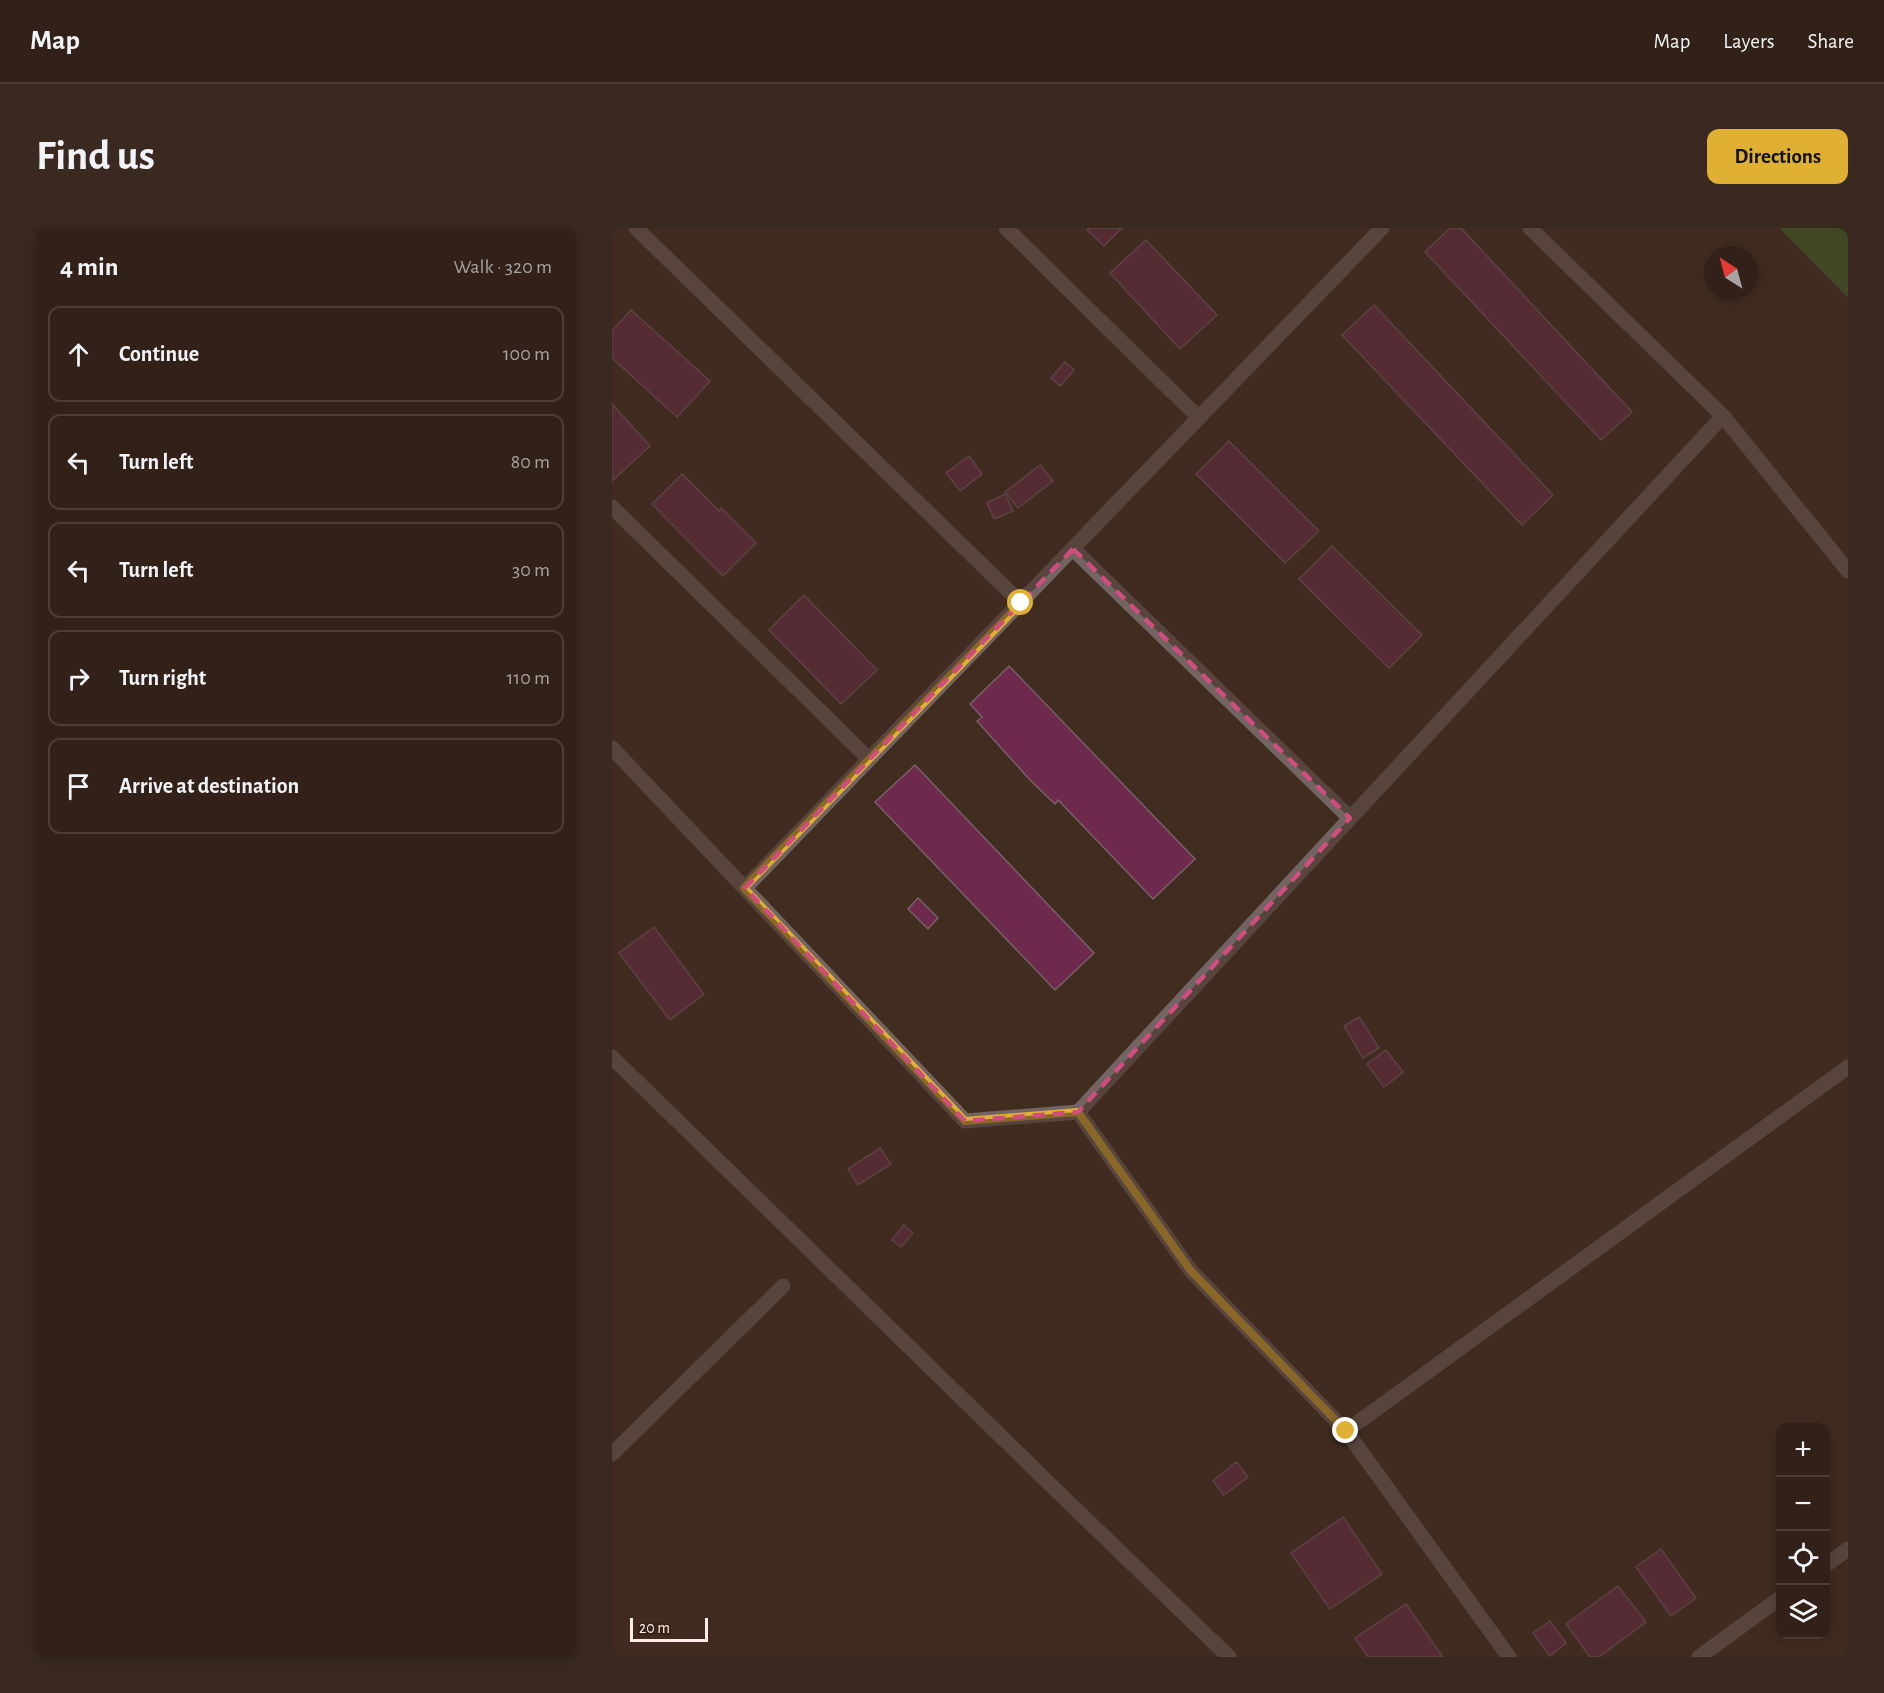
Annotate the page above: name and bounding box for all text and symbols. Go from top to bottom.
text: Map [30,27,80,55]
text: Map [1654,31,1690,52]
text: Layers [1723,31,1774,52]
text: Share [1807,31,1854,52]
button: Directions [1707,129,1848,184]
text: Find us [36,135,155,177]
north arrow [1704,246,1758,300]
text: 4 min [60,254,119,280]
text: Walk · 320 m [454,257,552,277]
icon: ahead [62,338,95,371]
text: Continue [119,343,199,365]
text: 100 m [503,344,550,364]
icon: left [62,446,95,479]
text: Turn left [119,451,193,473]
text: 80 m [511,452,550,472]
icon: left [62,554,95,587]
text: Turn left [119,559,193,581]
text: 30 m [512,560,550,580]
route start [1007,589,1033,615]
icon: right [62,662,95,695]
text: Turn right [119,667,206,689]
text: 110 m [506,668,550,688]
icon: arrive [62,770,95,803]
text: Arrive at destination [119,775,299,797]
route end [1332,1417,1358,1443]
map controls [1776,1423,1830,1639]
button: + [1776,1423,1830,1477]
button: − [1776,1477,1830,1531]
button: locate [1776,1531,1830,1585]
button: layers [1776,1585,1830,1639]
scale bar [630,1615,708,1642]
text: 20 m [639,1620,670,1636]

